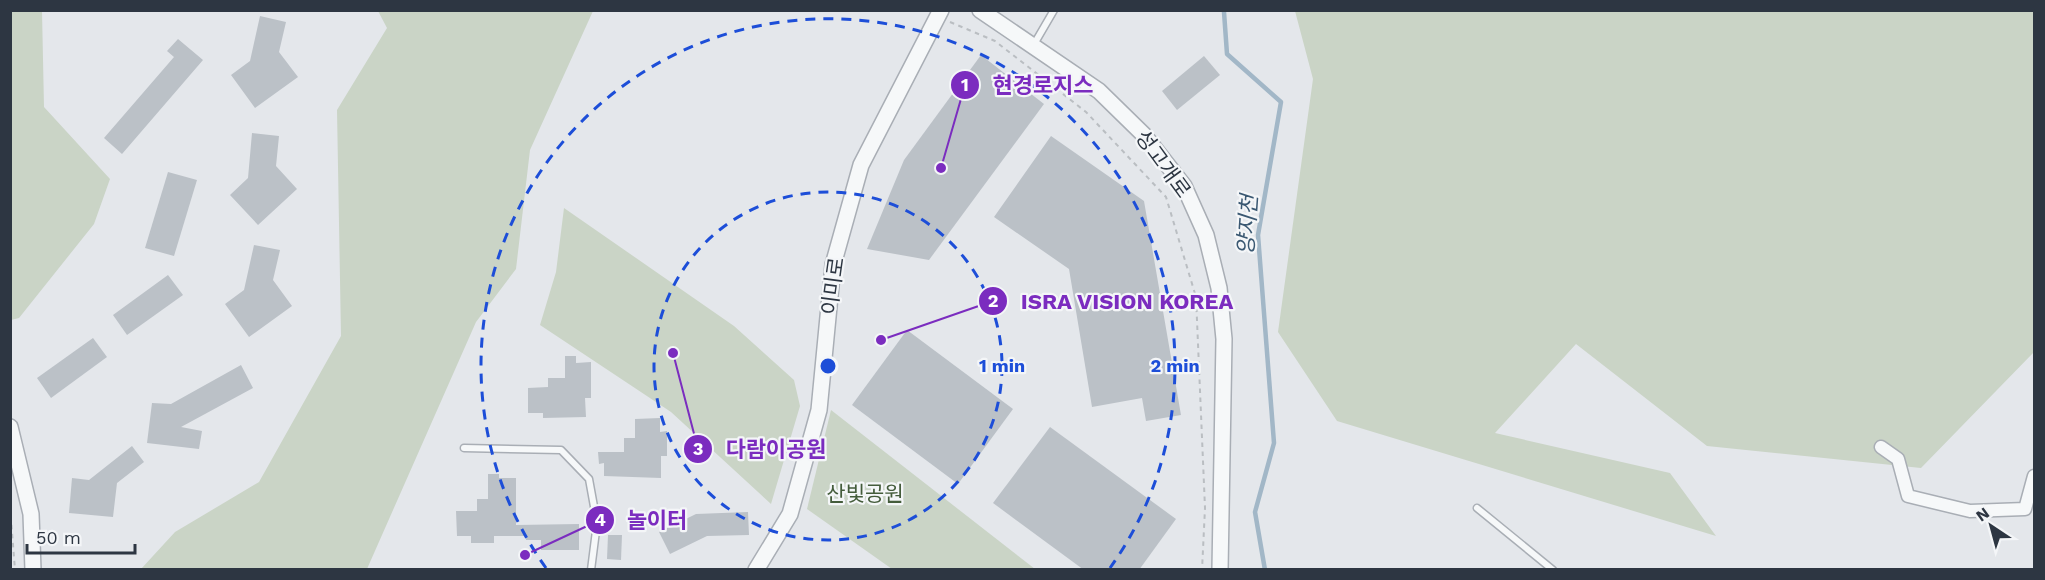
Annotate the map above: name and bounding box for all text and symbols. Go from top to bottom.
callout: 현경로지스 [950,65,1105,105]
text: 현경로지스 [992,73,1094,98]
text: 1 [961,74,969,95]
street label: 성고개로 [1131,125,1196,202]
water label: 양지천 [1233,191,1262,256]
street label: 이미로 [816,255,849,316]
callout: ISRA VISION KOREA [978,281,1246,321]
text: ISRA VISION KOREA [1021,289,1233,314]
text: 2 [988,290,998,311]
text: 1 min [979,355,1025,376]
text: 2 min [1150,355,1200,376]
centre of rings [818,356,838,376]
callout: 다람이공원 [683,429,839,469]
text: 다람이공원 [725,437,827,462]
text: 3 [693,438,703,459]
park label: 산빛공원 [826,481,904,506]
north arrow [1961,496,2021,556]
callout: 놀이터 [585,500,700,540]
text: N [1972,503,1993,525]
text: 놀이터 [627,508,687,533]
text: 4 [594,509,606,530]
scale bar [27,517,135,555]
text: 50 m [36,527,81,548]

